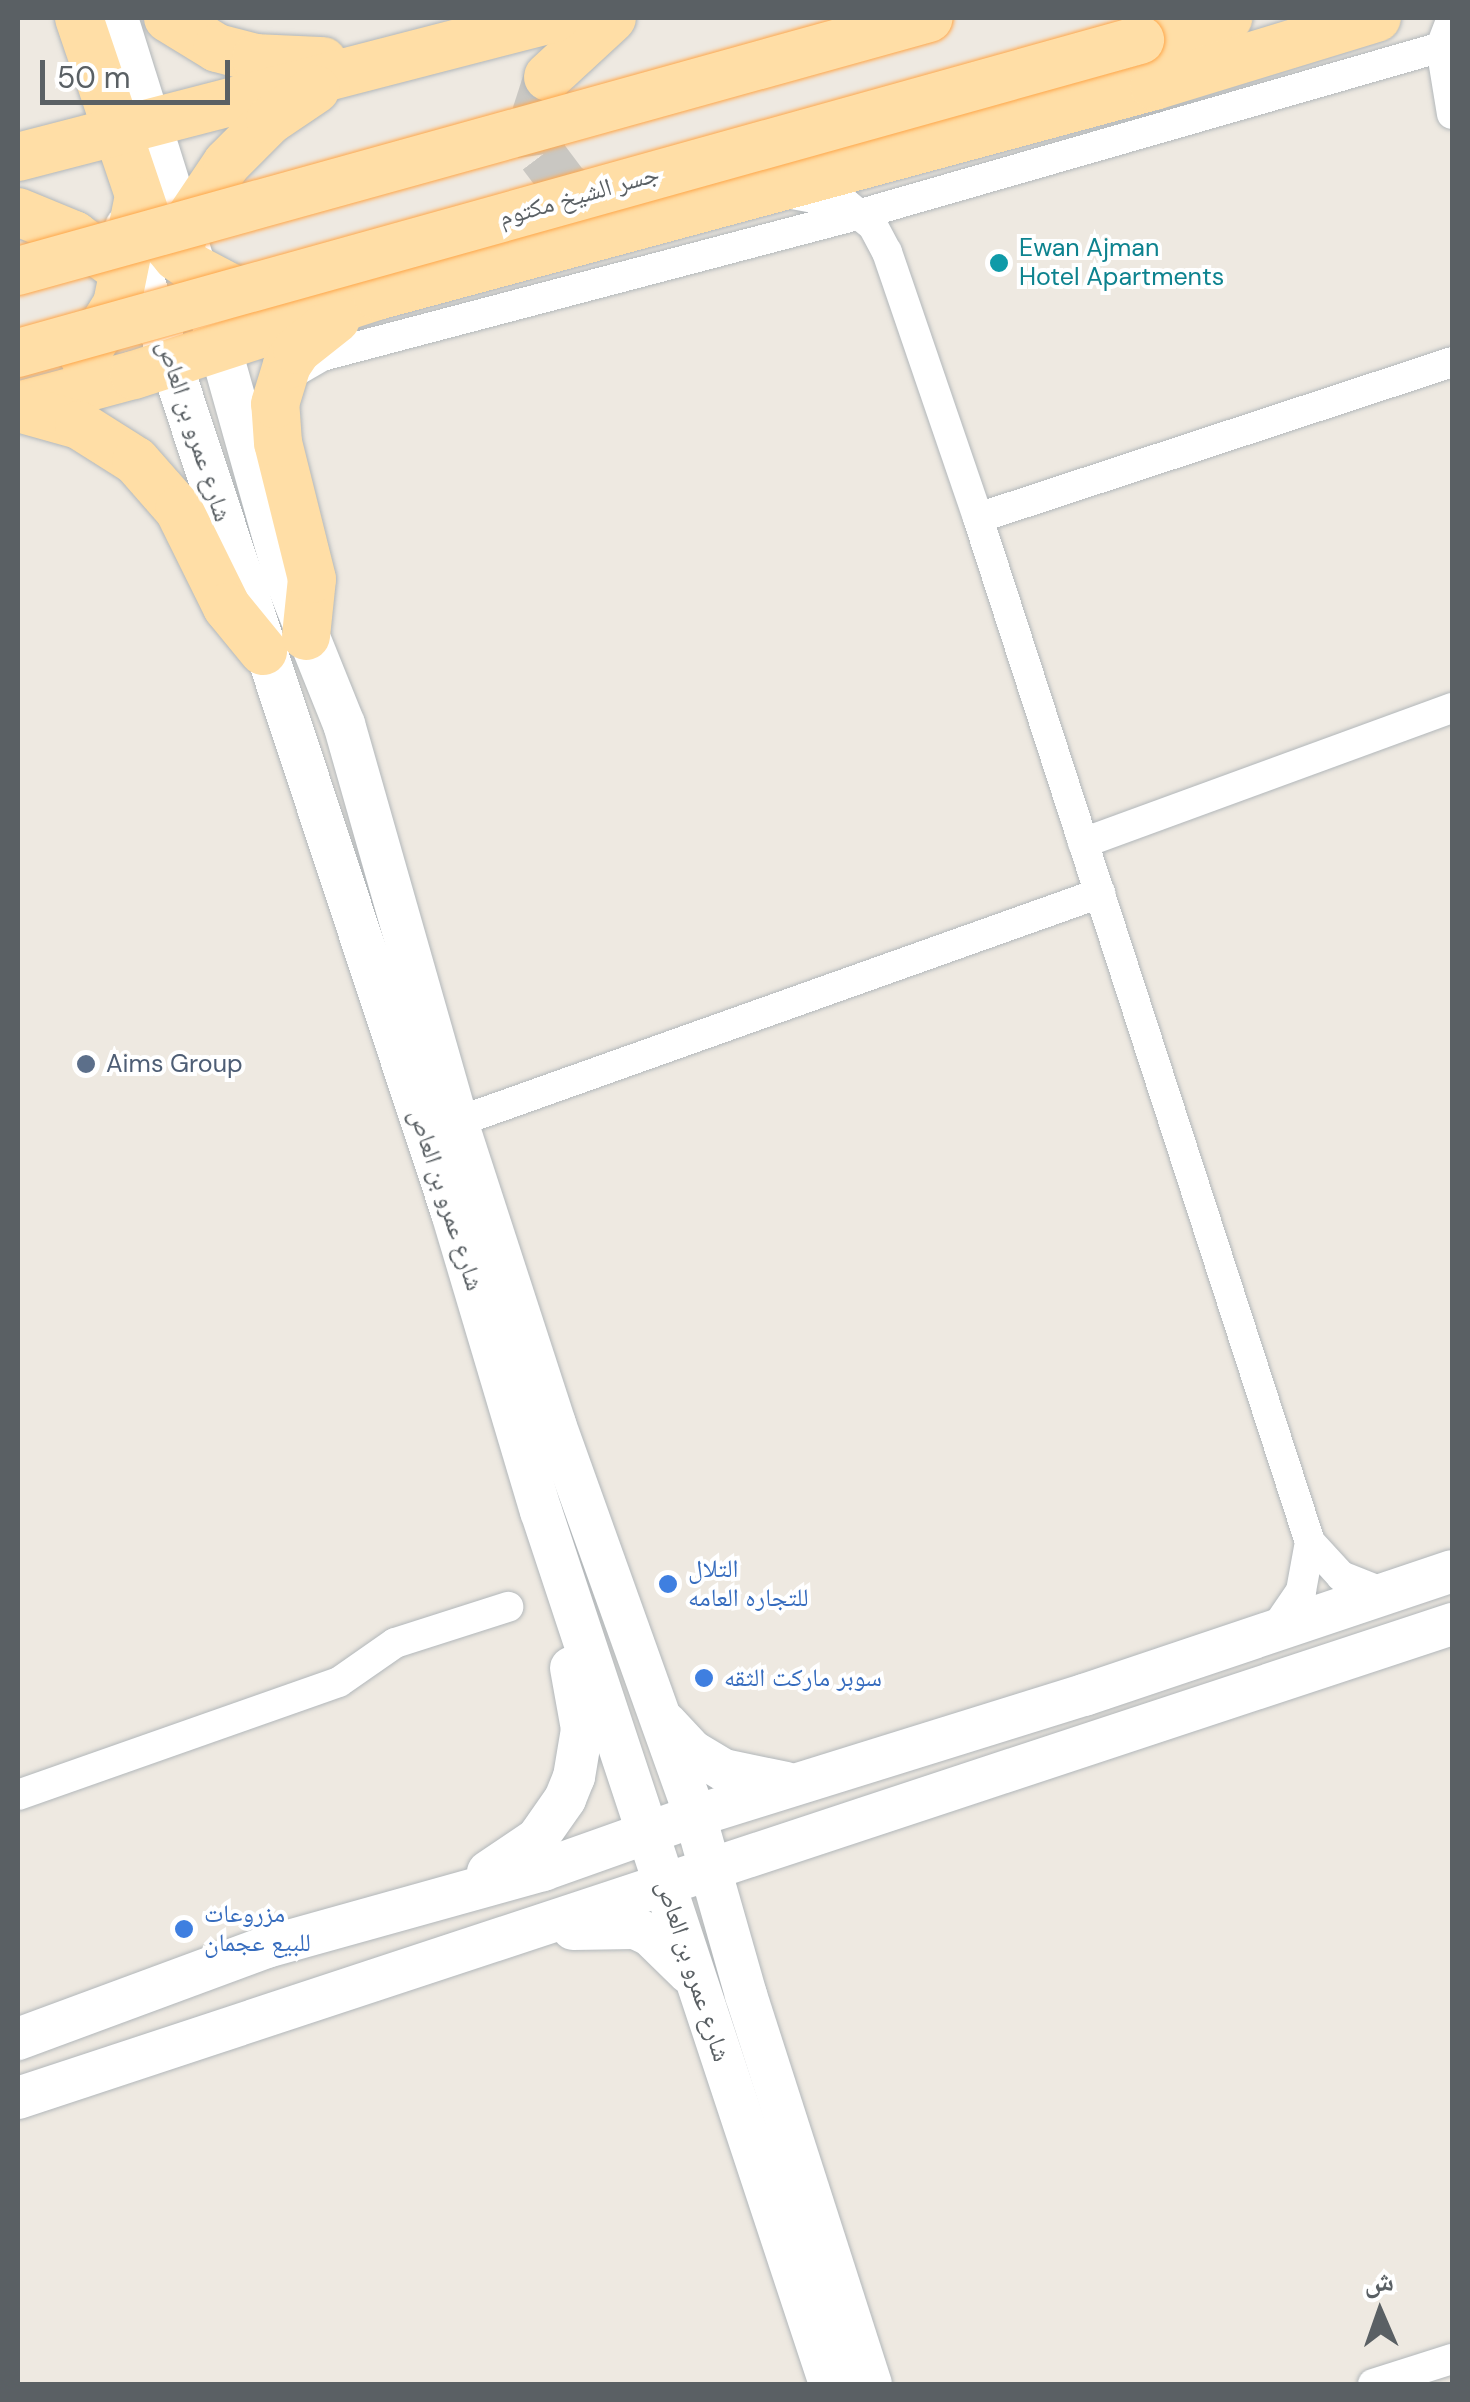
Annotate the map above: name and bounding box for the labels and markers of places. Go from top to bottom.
place label: Ewan Ajman Hotel Apartments [1019,234,1224,293]
marker: Ewan Ajman Hotel Apartments [988,252,1010,274]
place label: Aims Group [106,1049,243,1079]
marker: Aims Group [75,1053,97,1075]
place label: التلال للتجاره العامه [688,1555,809,1614]
marker: التلال للتجاره العامه [657,1573,679,1595]
place label: سوبر ماركت الثقه [724,1663,882,1693]
marker: سوبر ماركت الثقه [693,1667,715,1689]
place label: مزروعات للبيع عجمان [204,1900,311,1959]
marker: مزروعات للبيع عجمان [173,1918,195,1940]

